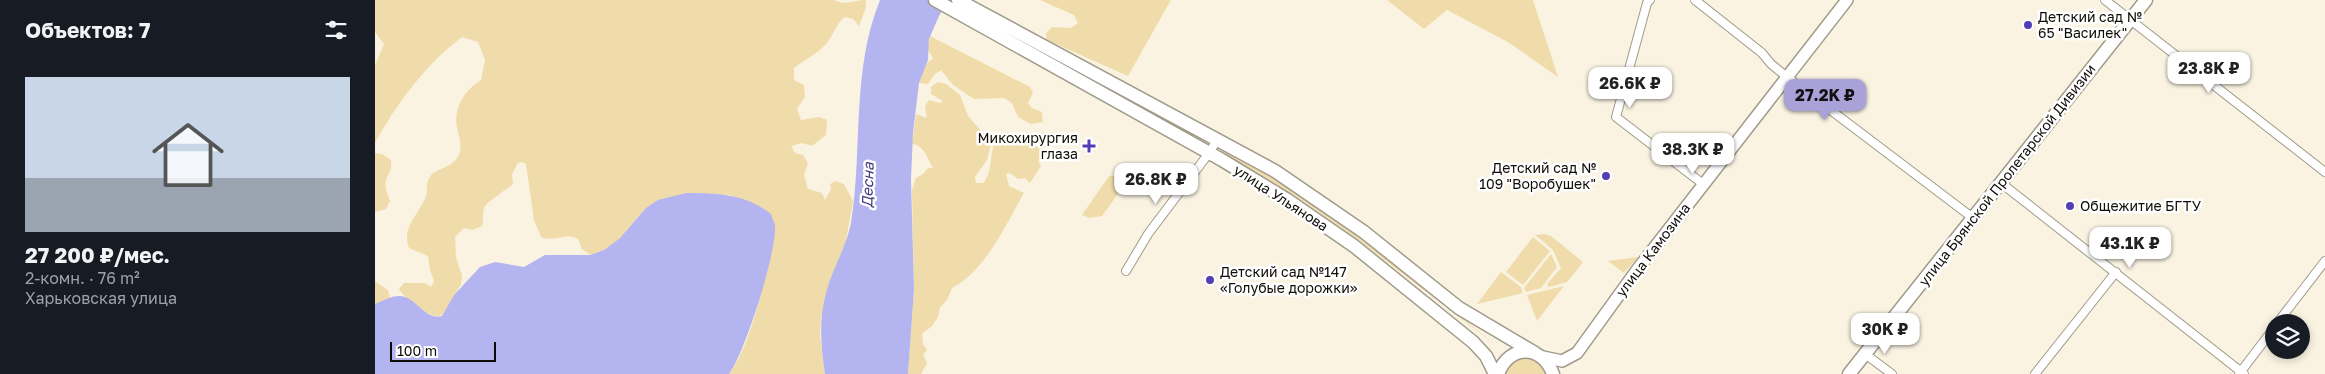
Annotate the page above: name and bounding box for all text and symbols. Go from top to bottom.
place label: Детский сад № 65 "Василек" [2038,8,2143,41]
icon: filters [322,16,350,44]
text: Объектов: 7 [25,17,150,43]
marker: Детский сад № 65 "Василек" [2022,19,2034,31]
pin: 23.8K ₽ [2163,52,2255,94]
text: 23.8K ₽ [2178,58,2240,78]
street label: улица Брянской Пролетарской Дивизии [1915,60,2099,289]
pin: 26.6K ₽ [1584,66,1676,109]
text: 26.6K ₽ [1599,73,1661,93]
pin: 27.2K ₽ [1779,78,1871,121]
text: 27.2K ₽ [1795,85,1855,105]
icon: home [143,110,233,200]
place label: Микохирургия глаза [978,129,1078,162]
pin: 38.3K ₽ [1647,132,1739,175]
marker: Микохирургия глаза [1082,139,1096,153]
text: 38.3K ₽ [1662,139,1724,159]
place label: Детский сад № 109 "Воробушек" [1479,159,1597,192]
water label: Десна [857,161,877,209]
street label: улица Ульянова [1231,161,1332,234]
pin: 26.8K ₽ [1110,162,1202,205]
text: 26.8K ₽ [1125,169,1187,189]
marker: Детский сад № 109 "Воробушек" [1600,170,1612,182]
place label: Общежитие БГТУ [2080,197,2202,214]
street label: улица Камозина [1612,199,1693,300]
marker: Общежитие БГТУ [2064,200,2076,212]
pin: 43.1K ₽ [2084,226,2176,269]
text: 43.1K ₽ [2100,233,2160,253]
text: 27 200 ₽/мес. [25,242,170,268]
place label: Детский сад №147 «Голубые дорожки» [1220,263,1358,296]
text: 2-комн. · 76 m² [25,268,140,288]
marker: Детский сад №147 «Голубые дорожки» [1204,274,1216,286]
text: Харьковская улица [25,288,177,308]
pin: 30K ₽ [1850,312,1920,355]
map controls [2265,314,2310,359]
button: layers [2265,314,2310,359]
text: 30K ₽ [1862,319,1908,339]
scale bar [390,339,496,362]
text: 100 m [397,342,437,359]

